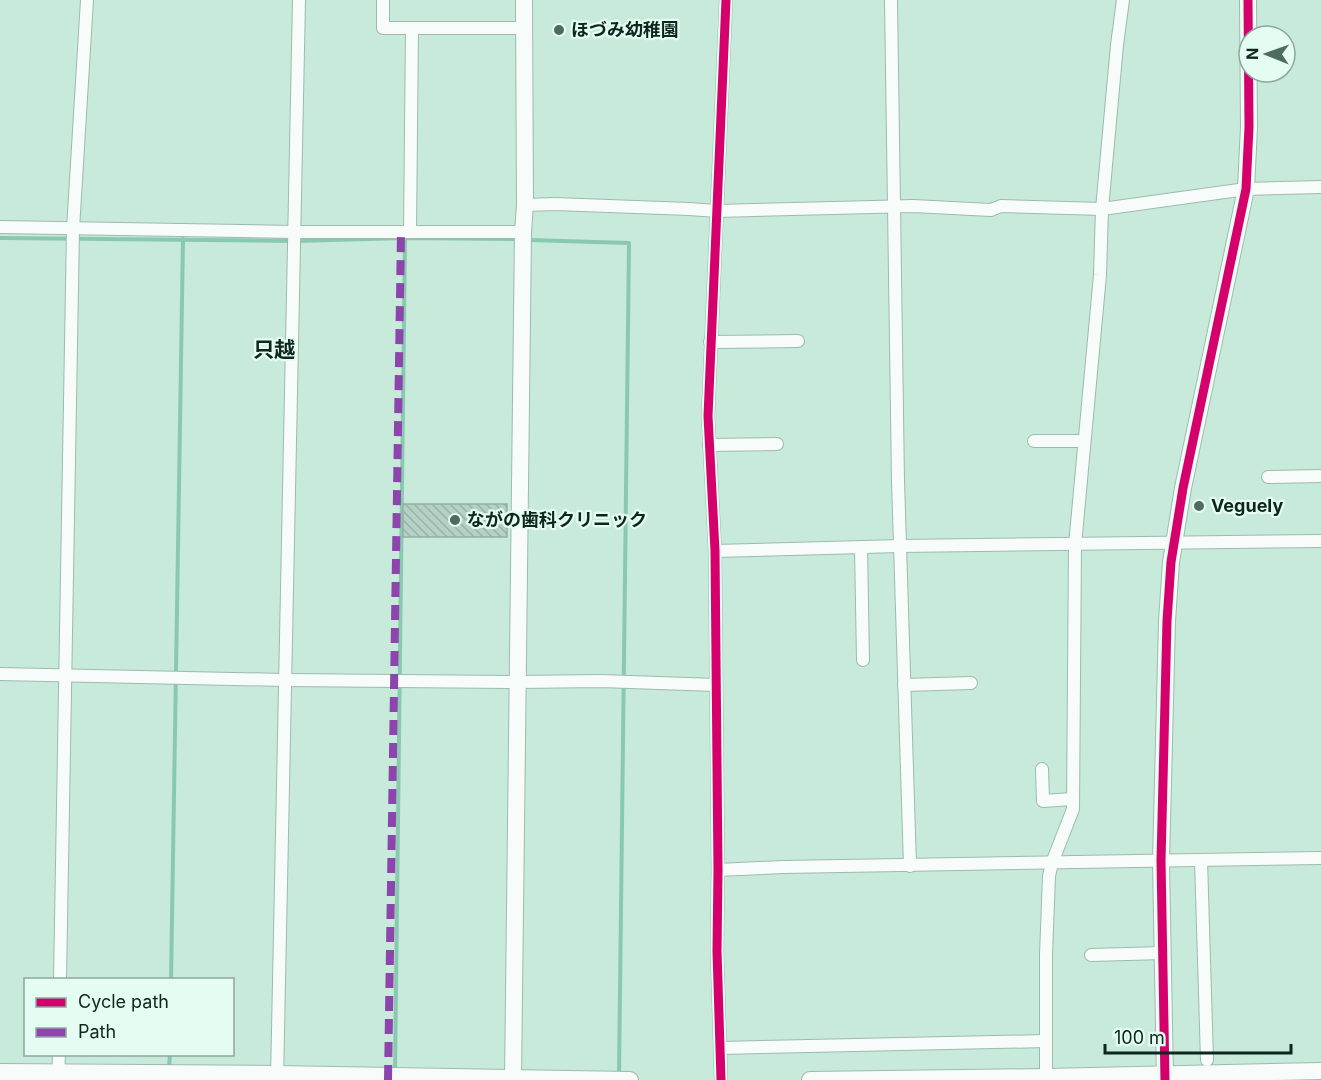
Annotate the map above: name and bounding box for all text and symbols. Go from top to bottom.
place label: ほづみ幼稚園 [571,19,679,40]
marker: ほづみ幼稚園 [552,23,566,37]
north arrow [1237,24,1297,84]
text: N [1242,47,1262,60]
district label: 只越 [253,337,295,362]
place label: Veguely [1211,495,1283,516]
marker: Veguely [1192,499,1206,513]
place label: ながの歯科クリニック [467,509,647,530]
marker: ながの歯科クリニック [448,513,462,527]
legend [24,978,234,1056]
text: Cycle path [78,991,169,1012]
scale bar [1105,1017,1291,1055]
text: Path [78,1021,116,1042]
text: 100 m [1114,1027,1165,1048]

